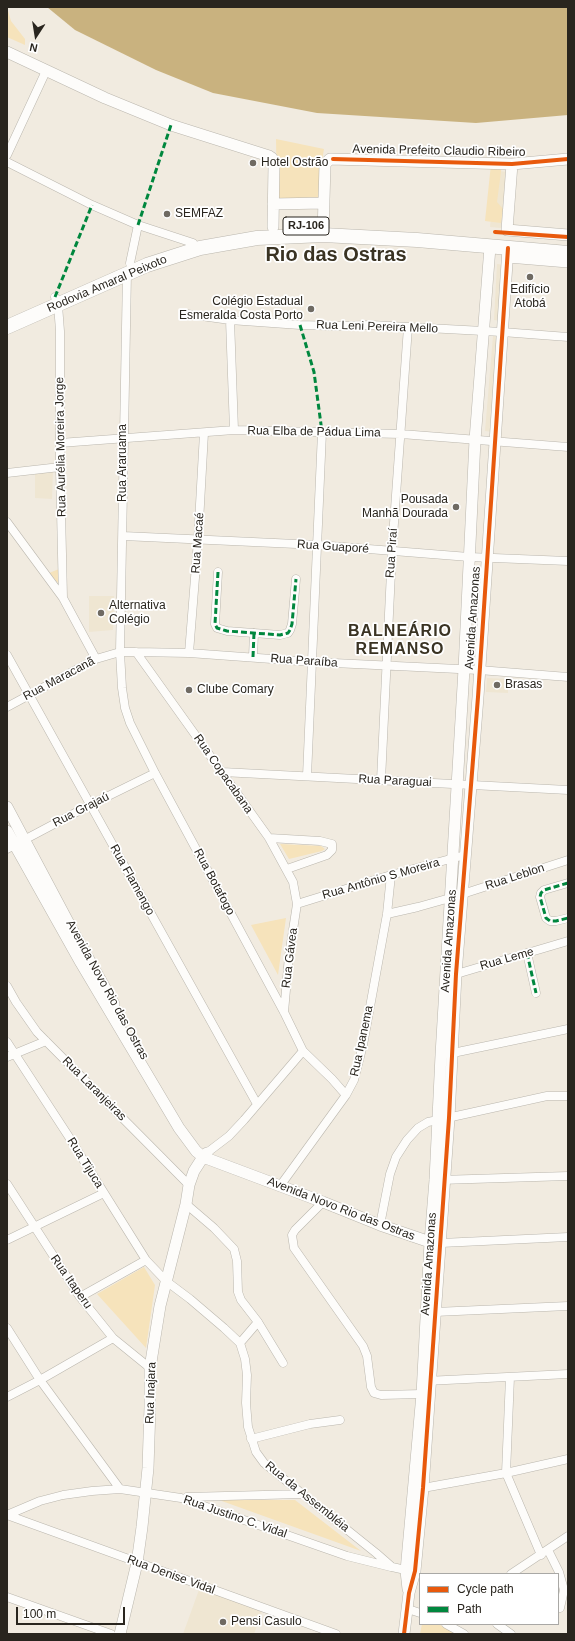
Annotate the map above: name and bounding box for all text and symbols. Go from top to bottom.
north arrow [16,16,56,56]
text: N [28,41,39,54]
street label: Avenida Prefeito Claudio Ribeiro [352,142,526,160]
place label: Hotel Ostrão [261,156,328,170]
marker: Hotel Ostrão [248,158,258,168]
place label: SEMFAZ [175,207,223,221]
marker: SEMFAZ [162,209,172,219]
road number: RJ-106 [283,217,329,235]
district label: Rio das Ostras [265,243,407,267]
street label: Rodovia Amaral Peixoto [45,252,169,316]
marker: Edifício Atobá [525,272,535,282]
place label: Edifício Atobá [510,283,550,311]
place label: Colégio Estadual Esmeralda Costa Porto [179,295,303,323]
marker: Colégio Estadual Esmeralda Costa Porto [306,304,316,314]
street label: Rua Leni Pereira Mello [316,318,438,336]
street label: Rua Aurélia Moreira Jorge [53,377,69,517]
street label: Rua Araruama [116,424,130,502]
street label: Rua Elba de Pádua Lima [247,424,381,440]
place label: Pousada Manhã Dourada [362,493,448,521]
marker: Pousada Manhã Dourada [451,502,461,512]
street label: Rua Macaé [189,512,207,574]
street label: Rua Piraí [383,528,401,578]
street label: Rua Guaporé [297,537,369,557]
street label: Avenida Amazonas [462,566,484,670]
place label: Alternativa Colégio [109,599,166,627]
marker: Alternativa Colégio [96,608,106,618]
district label: BALNEÁRIO REMANSO [348,622,452,660]
street label: Rua Paraíba [270,651,338,671]
street label: Rua Maracanã [21,654,97,704]
place label: Brasas [505,678,542,692]
marker: Brasas [492,680,502,690]
place label: Clube Comary [197,683,274,697]
marker: Clube Comary [184,685,194,695]
street label: Rua Copacabana [190,732,256,816]
street label: Rua Paraguai [358,772,432,790]
street label: Rua Grajaú [50,790,112,830]
street label: Rua Flamengo [107,842,157,918]
street label: Rua Botafogo [190,846,238,918]
street label: Rua Antônio S Moreira [321,855,441,903]
street label: Rua Leblon [484,861,546,893]
street label: Avenida Amazonas [438,889,460,993]
street label: Avenida Novo Rio das Ostras [63,918,151,1062]
street label: Rua Gávea [279,927,301,989]
street label: Rua Leme [478,944,536,974]
street label: Rua Ipanema [347,1004,377,1078]
street label: Rua Laranjeiras [59,1054,129,1124]
street label: Rua Tijuca [64,1135,106,1191]
street label: Avenida Novo Rio das Ostras [265,1174,417,1244]
street label: Avenida Amazonas [418,1212,440,1316]
street label: Rua Itaperu [47,1252,95,1312]
street label: Rua Inajara [143,1362,159,1424]
street label: Rua da Assembléia [262,1459,352,1535]
street label: Rua Justino C. Vidal [181,1493,289,1541]
street label: Rua Denise Vidal [125,1552,217,1598]
legend [419,1573,559,1625]
text: Cycle path [457,1582,514,1596]
scale bar [18,1599,127,1625]
text: Path [457,1602,482,1616]
text: 100 m [23,1607,56,1621]
place label: Pensi Casulo [231,1615,302,1629]
marker: Pensi Casulo [218,1617,228,1627]

